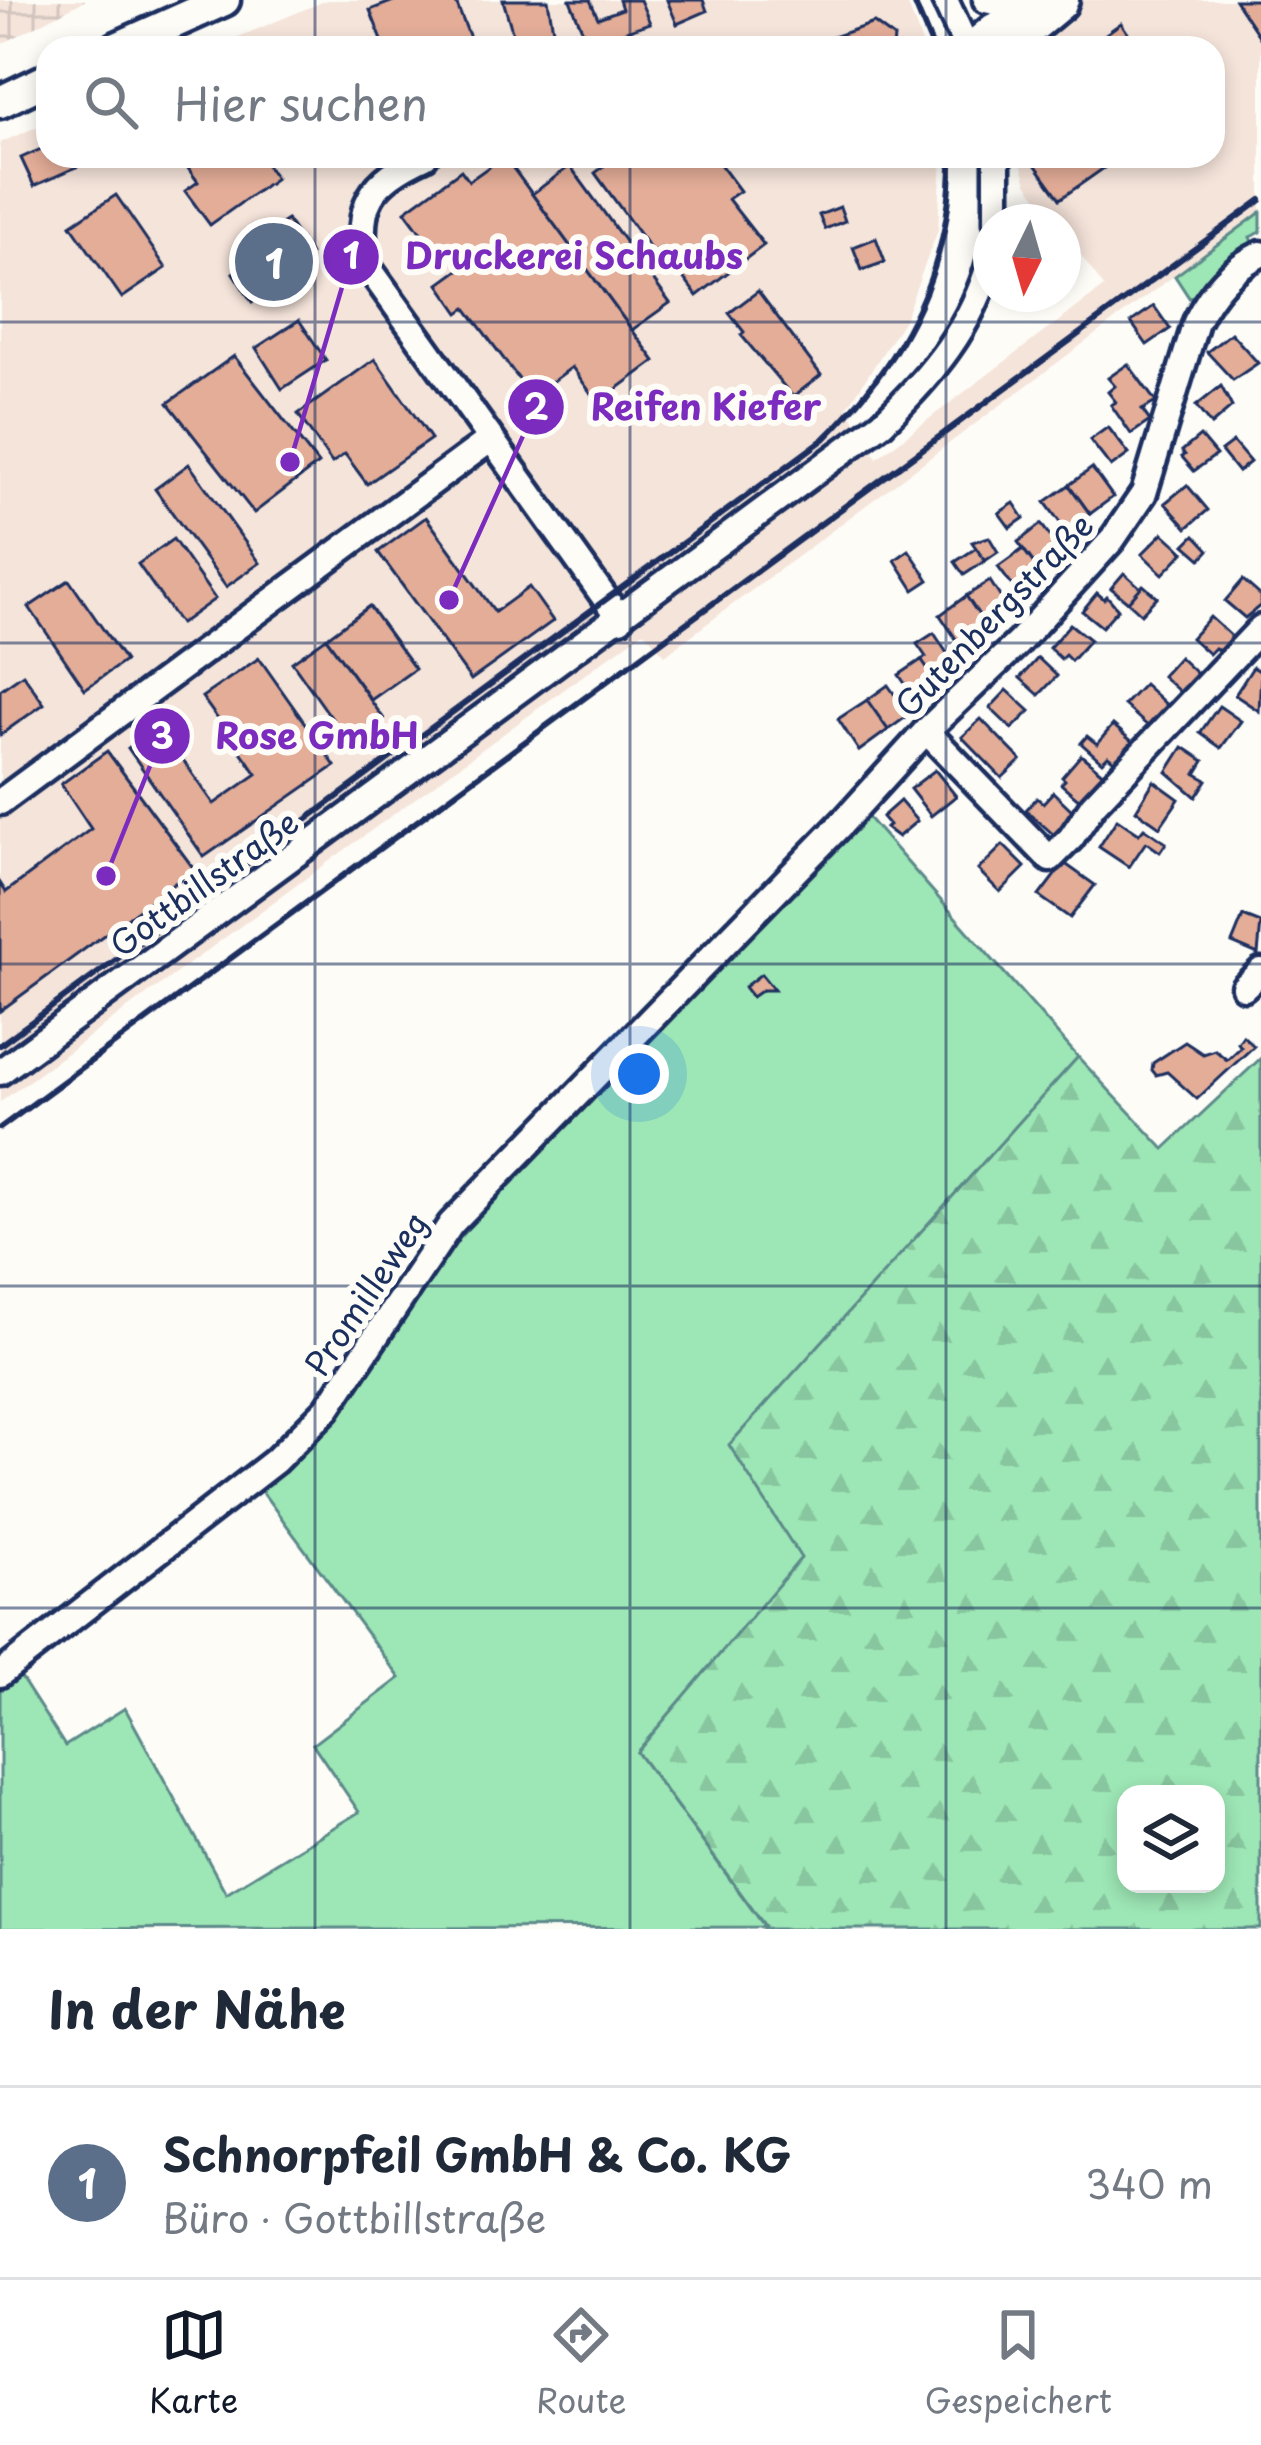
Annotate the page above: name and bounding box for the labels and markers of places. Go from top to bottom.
pin: 1 [235,217,313,307]
callout: Druckerei Schaubs [321,221,768,293]
callout: Reifen Kiefer [506,371,846,443]
callout: Rose GmbH [132,700,443,772]

